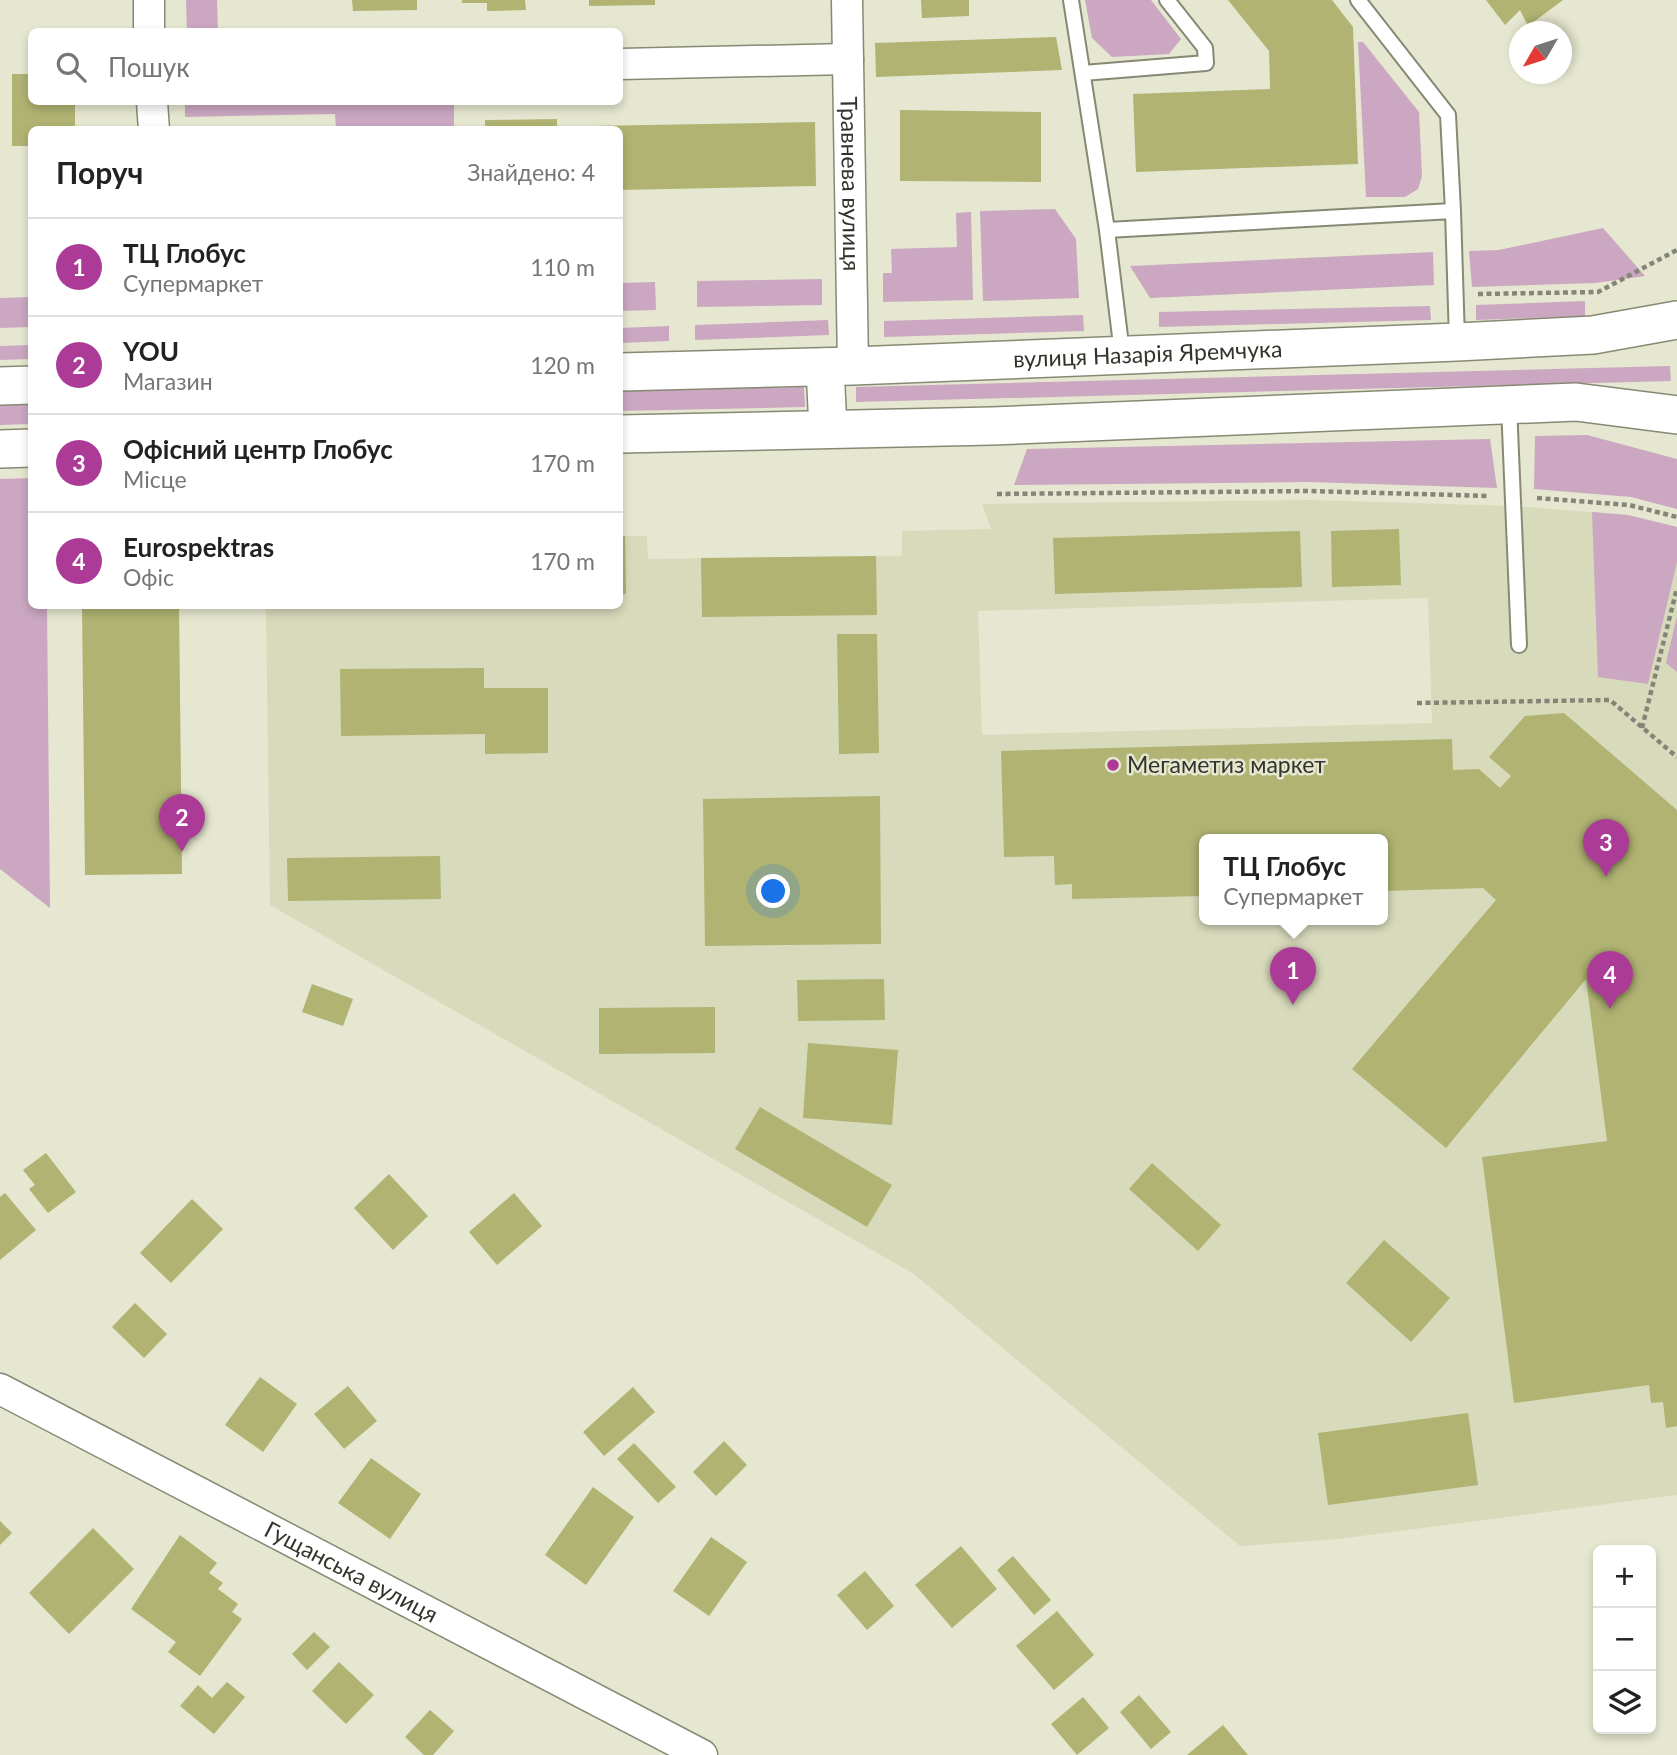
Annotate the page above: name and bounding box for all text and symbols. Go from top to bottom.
north arrow [1509,21,1572,84]
search box [28,28,623,105]
icon: search [52,48,90,86]
text: Пошук [108,51,190,83]
street label: Травнева вулиця [836,96,866,271]
text: Поруч [56,154,143,190]
text: Знайдено: 4 [467,158,595,186]
text: ТЦ Глобус [123,237,246,269]
text: 1 [72,253,86,281]
text: 110 m [530,253,595,281]
text: Супермаркет [123,269,263,297]
street label: вулиця Назарія Яремчука [1013,334,1283,373]
text: YOU [123,335,179,367]
text: 2 [72,351,86,379]
text: 120 m [530,351,595,379]
text: Магазин [123,367,213,395]
text: Офісний центр Глобус [123,433,393,465]
text: 3 [72,449,86,477]
text: 170 m [530,449,595,477]
text: Місце [123,465,187,493]
text: Eurospektras [123,531,274,563]
text: 4 [72,547,86,575]
text: 170 m [530,547,595,575]
text: Офіс [123,563,174,591]
place label: Мегаметиз маркет [1127,750,1326,778]
marker: Мегаметиз маркет [1105,757,1121,773]
pin: 2 [159,794,205,852]
pin: 3 [1583,819,1629,877]
popup [1199,834,1388,925]
text: ТЦ Глобус [1223,850,1346,882]
your location [756,874,790,908]
text: Супермаркет [1223,882,1364,910]
pin: 1 [1270,947,1316,1005]
pin: 4 [1587,951,1633,1009]
street label: Гущанська вулиця [260,1515,443,1628]
map controls [1593,1545,1656,1734]
button: + [1593,1545,1656,1608]
button: − [1593,1608,1656,1671]
button: layers [1593,1671,1656,1734]

